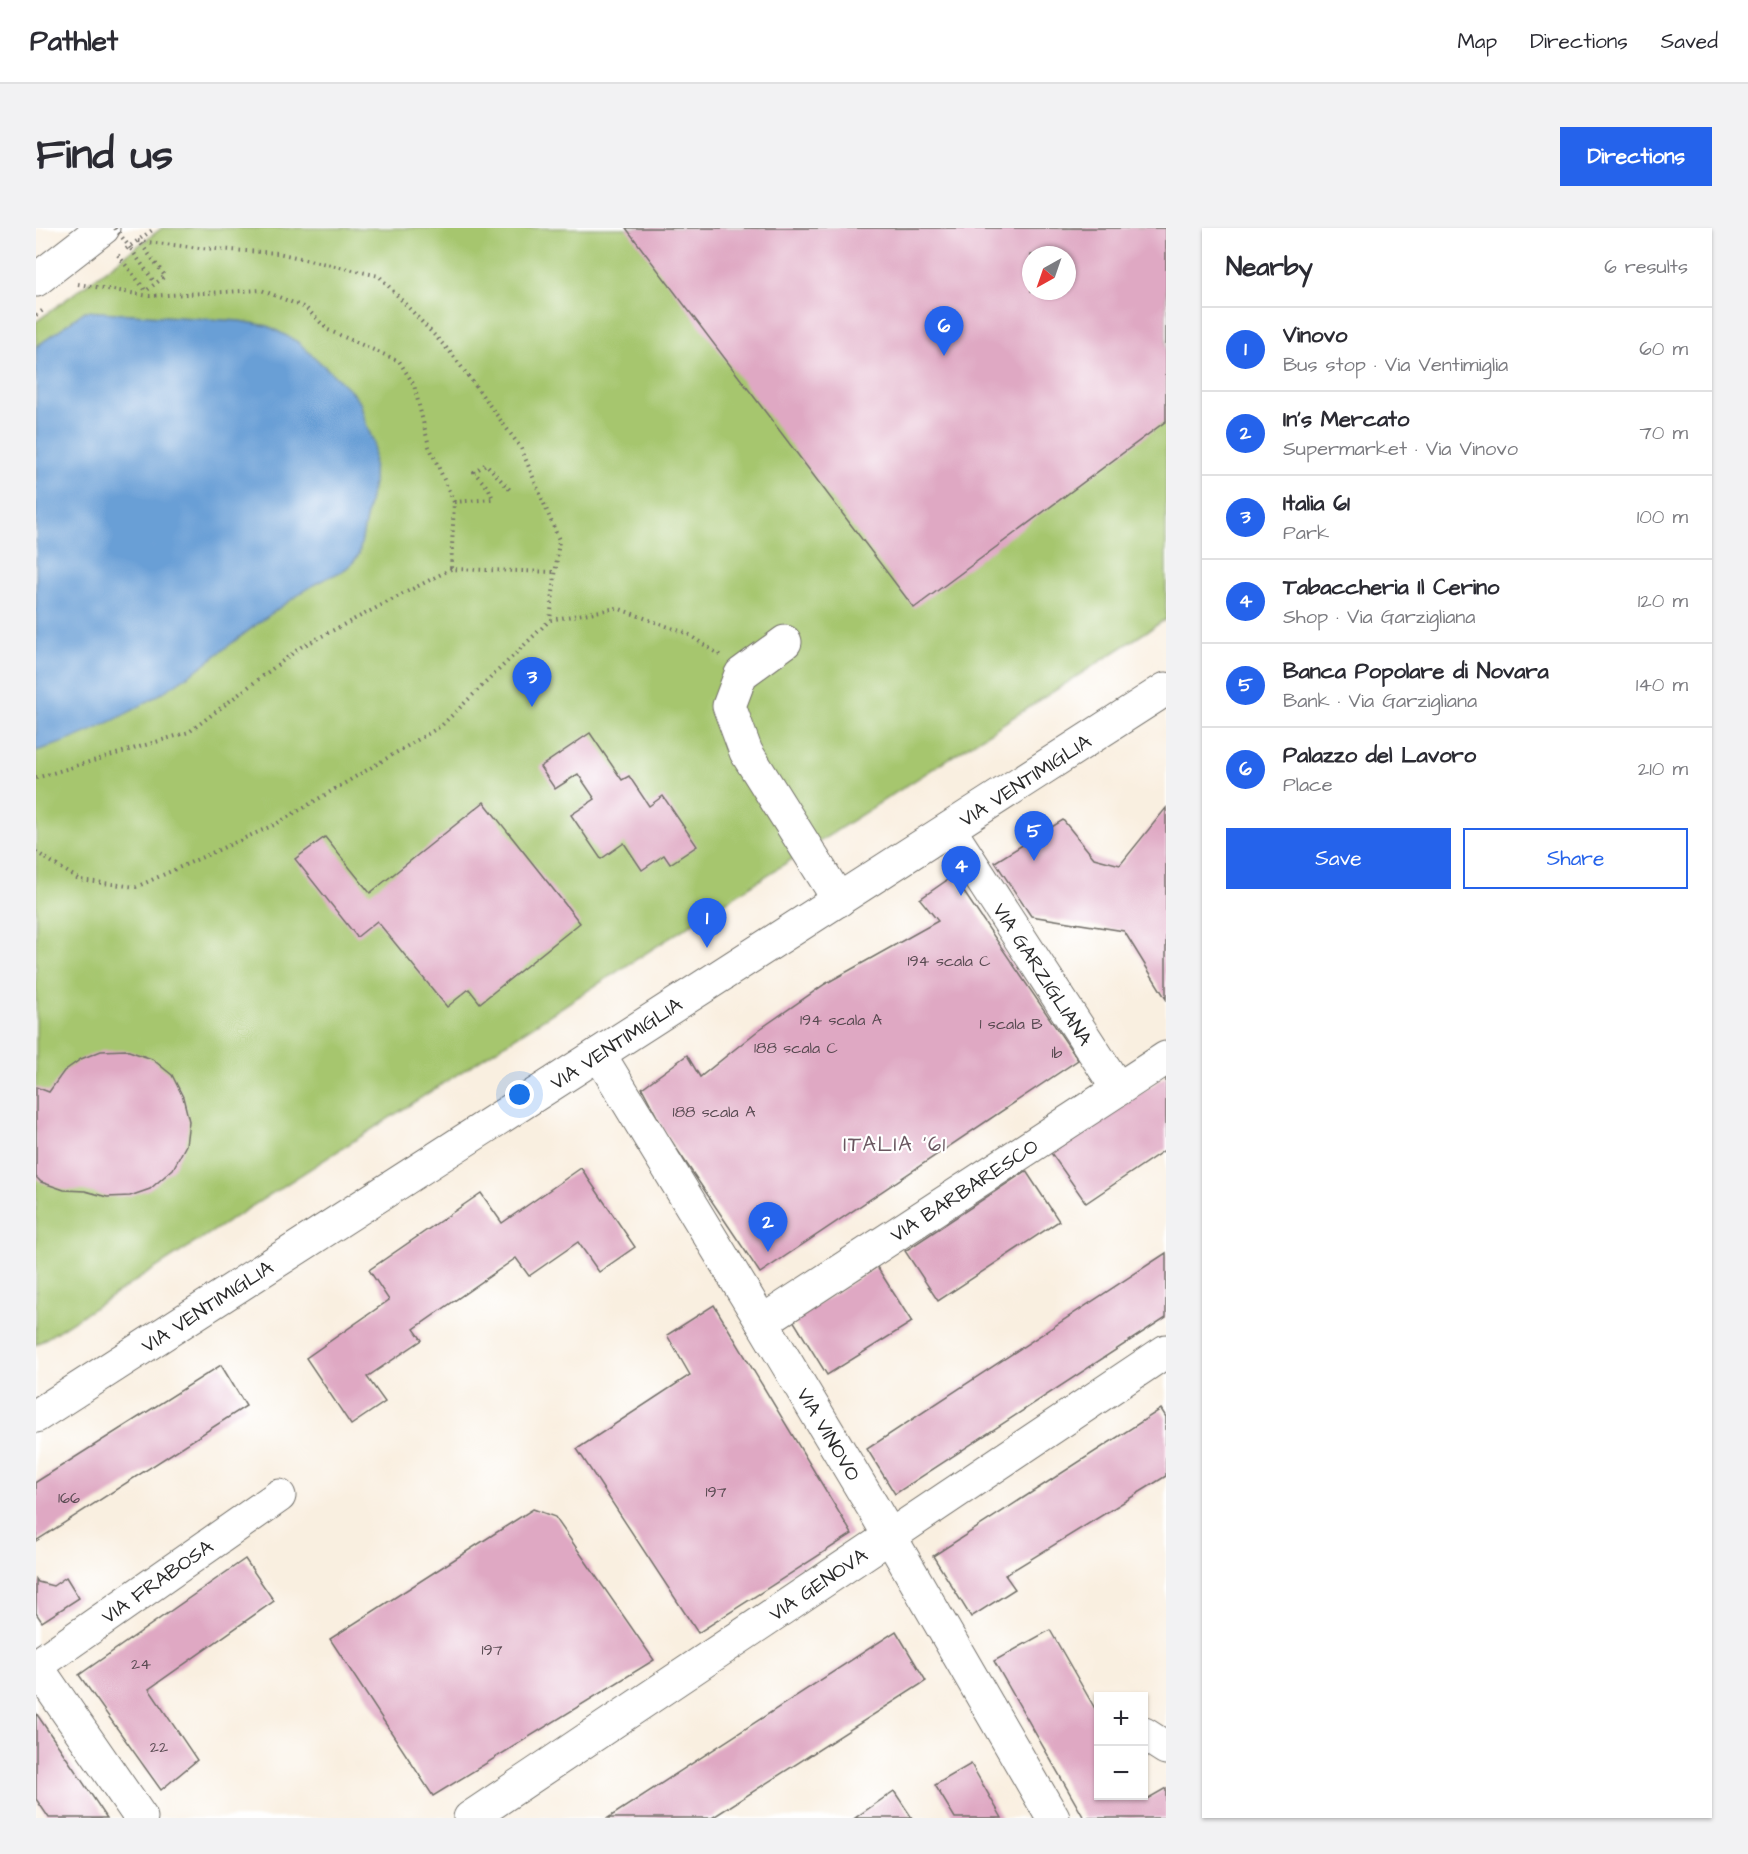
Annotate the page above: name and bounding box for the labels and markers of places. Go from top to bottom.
pin: 6 [924,306,964,356]
pin: 3 [512,658,552,707]
pin: 5 [1014,812,1054,861]
pin: 4 [942,846,980,896]
pin: 1 [688,898,726,948]
pin: 2 [748,1202,788,1252]

